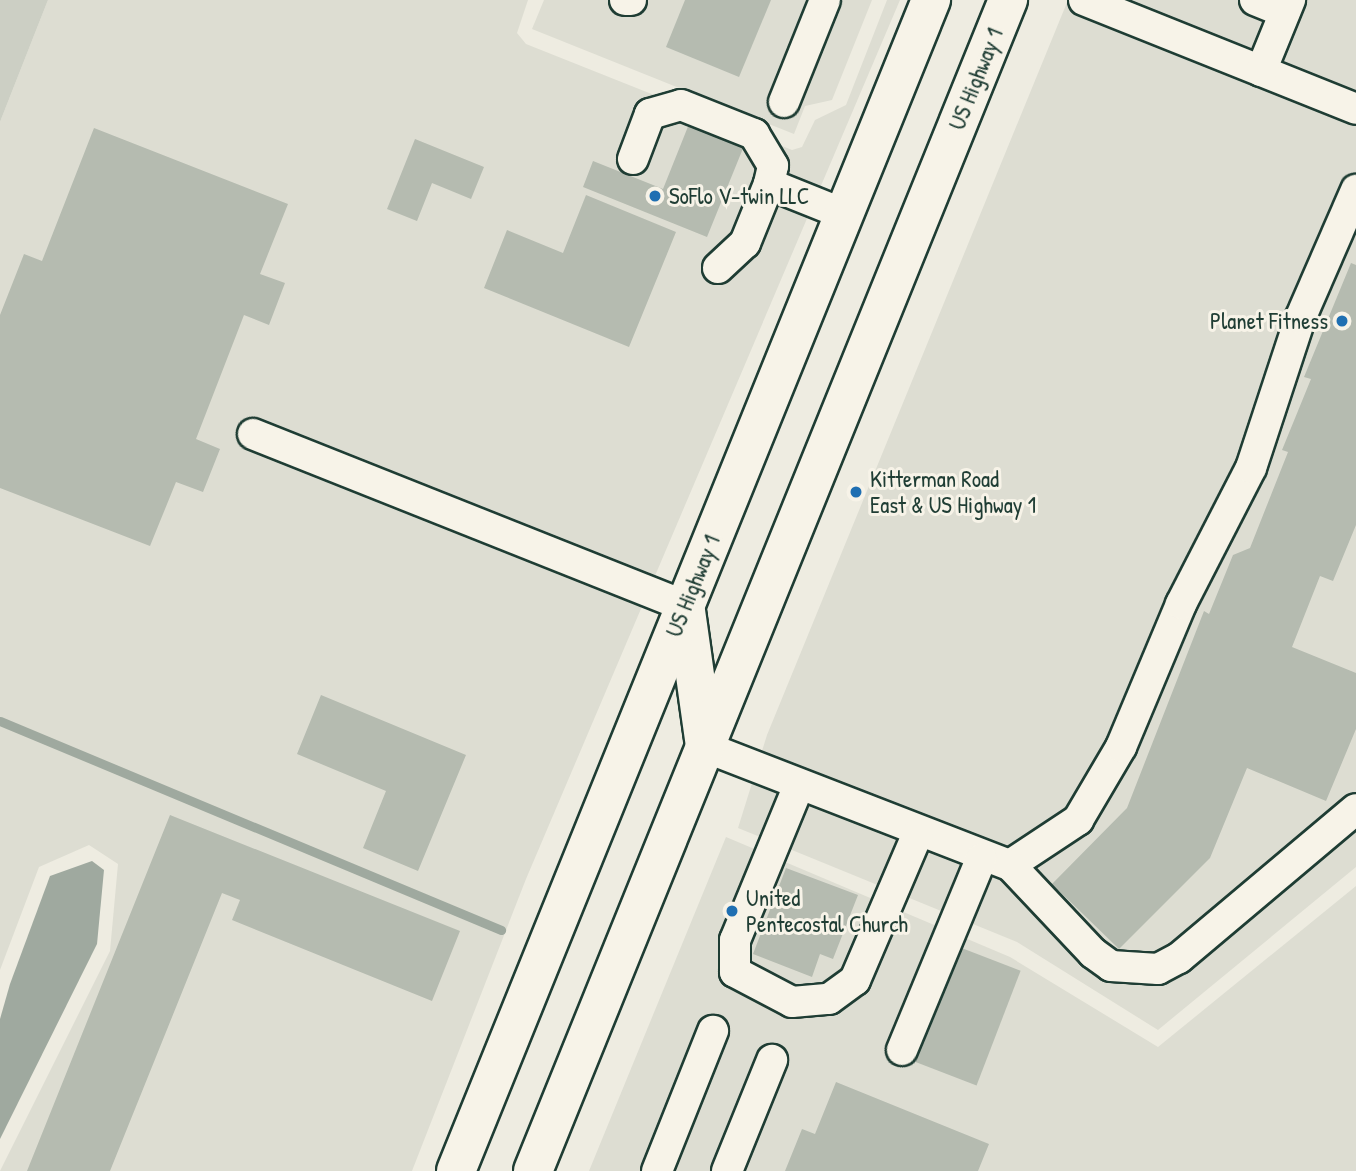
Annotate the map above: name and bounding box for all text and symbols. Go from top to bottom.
street label: US Highway 1 [943,24,1009,134]
place label: SoFlo V-twin LLC [669,182,809,210]
marker: SoFlo V-twin LLC [647,188,663,204]
place label: Planet Fitness [1210,307,1328,335]
marker: Planet Fitness [1334,313,1350,329]
place label: Kitterman Road East & US Highway 1 [870,465,1036,519]
marker: Kitterman Road East & US Highway 1 [848,484,864,500]
street label: US Highway 1 [660,531,726,641]
place label: United Pentecostal Church [746,884,908,938]
marker: United Pentecostal Church [724,903,740,919]

